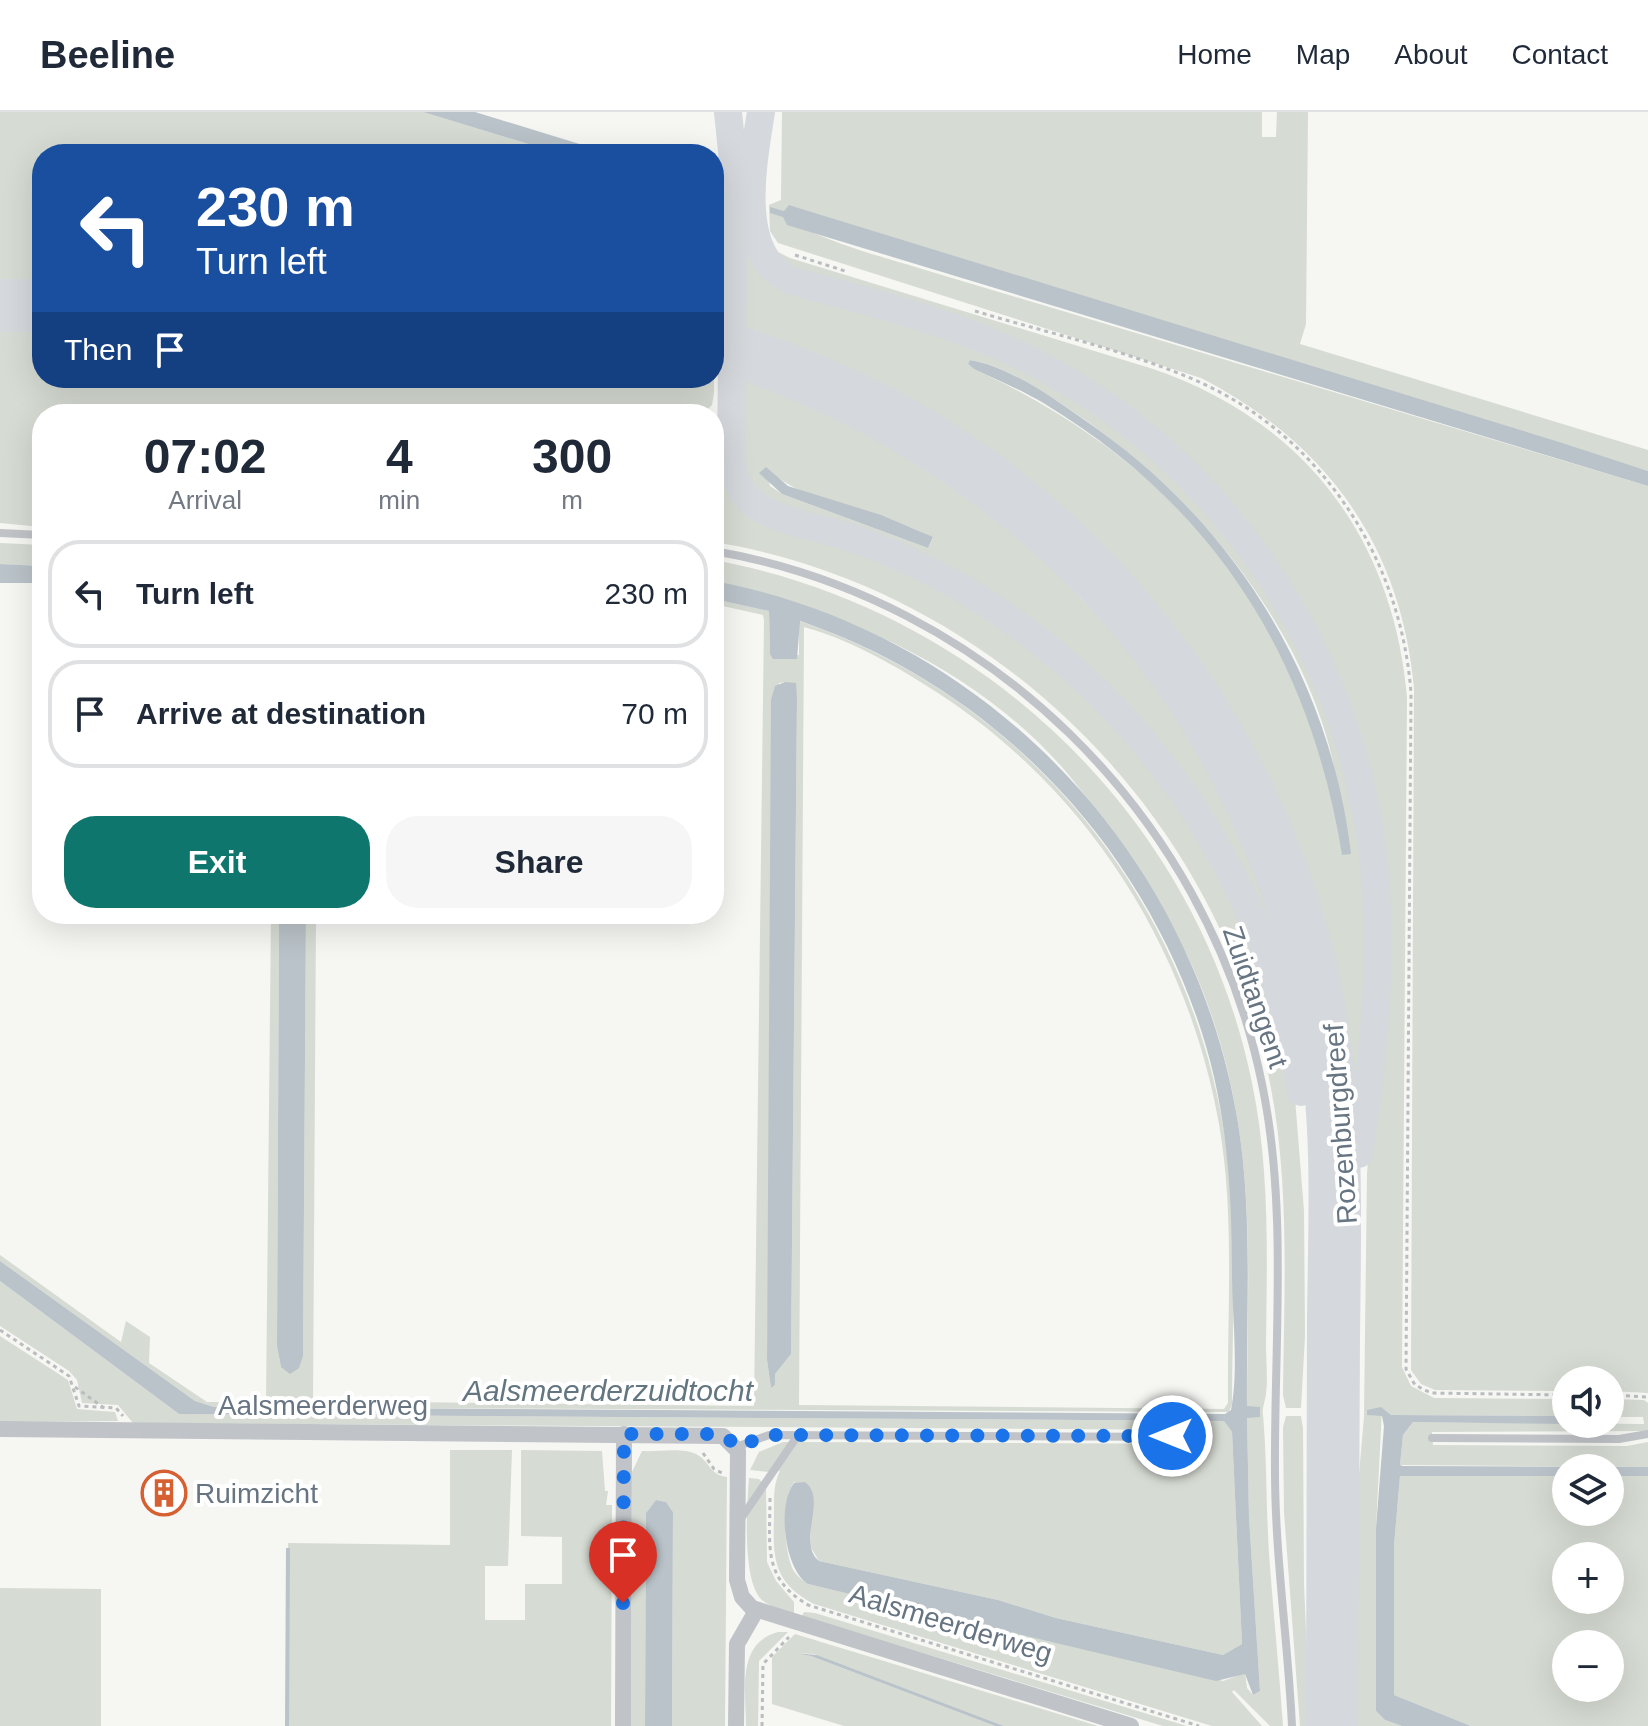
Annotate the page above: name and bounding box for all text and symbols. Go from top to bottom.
text: Beeline [40,34,175,76]
text: Home [1177,39,1252,70]
text: Map [1296,39,1350,70]
text: About [1394,39,1468,70]
text: Contact [1512,39,1608,70]
text: 230 m [196,175,355,238]
icon: left [64,176,168,280]
text: Turn left [196,241,327,282]
icon: arrive [148,328,192,372]
text: Then [64,333,132,366]
text: 07:02 [144,430,267,483]
text: 4 [386,430,413,483]
text: 300 [532,430,612,483]
text: Arrival [168,485,242,515]
text: min [378,485,420,515]
text: m [561,485,583,515]
icon: left [68,572,112,616]
text: Turn left [136,577,254,610]
text: 230 m [605,577,688,610]
icon: arrive [68,692,112,736]
text: Arrive at destination [136,697,426,730]
text: 70 m [621,697,688,730]
button: Exit [64,816,370,908]
button: Share [386,816,692,908]
street label: Zuidtangent [1217,922,1294,1072]
street label: Rozenburgdreef [1318,1023,1363,1225]
map controls [1552,1366,1624,1702]
button: sound [1552,1366,1624,1438]
water label: Aalsmeerderzuidtocht [461,1374,755,1407]
street label: Aalsmeerderweg [218,1390,428,1421]
position arrow [1130,1394,1214,1478]
button: layers [1552,1454,1624,1526]
building icon: Ruimzicht [140,1469,188,1517]
place label: Ruimzicht [195,1478,318,1509]
pin [589,1521,657,1603]
icon: arrive [601,1533,645,1577]
button: + [1552,1542,1624,1614]
street label: Aalsmeerderweg [846,1578,1056,1669]
button: − [1552,1630,1624,1702]

